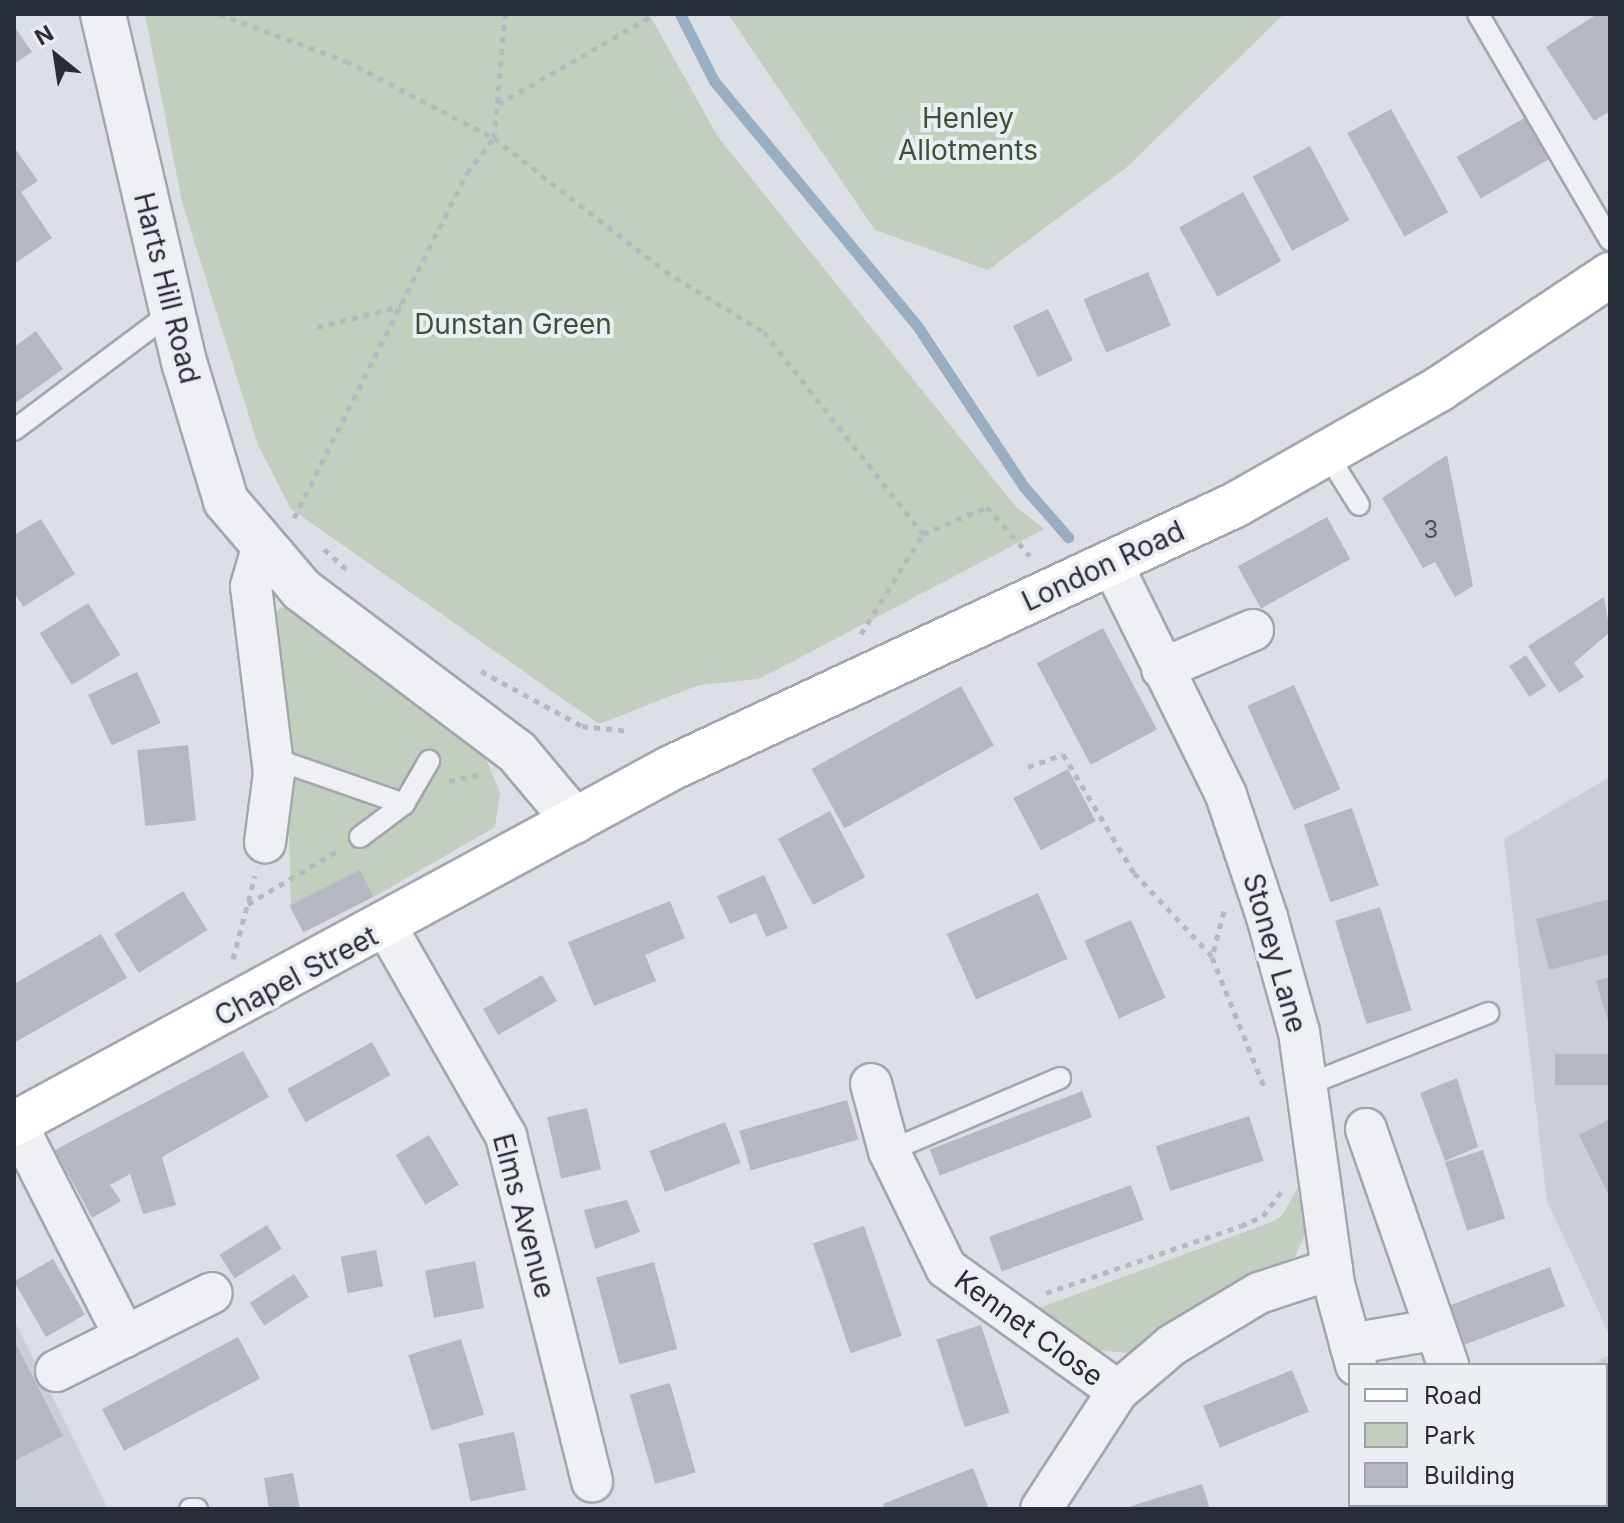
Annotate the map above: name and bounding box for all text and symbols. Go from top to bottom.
north arrow [16,16,96,96]
text: N [30,20,58,51]
park label: Henley Allotments [898,101,1038,167]
street label: Harts Hill Road [127,189,207,387]
park label: Dunstan Green [414,307,612,341]
street label: London Road [1017,514,1189,618]
house number: 3 [1424,516,1438,544]
street label: Stoney Lane [1236,870,1314,1036]
street label: Chapel Street [209,919,383,1033]
street label: Elms Avenue [486,1130,562,1302]
street label: Kennet Close [948,1263,1110,1393]
legend [1348,1363,1608,1507]
text: Road [1424,1381,1482,1410]
text: Park [1424,1421,1475,1450]
text: Building [1424,1461,1515,1490]

